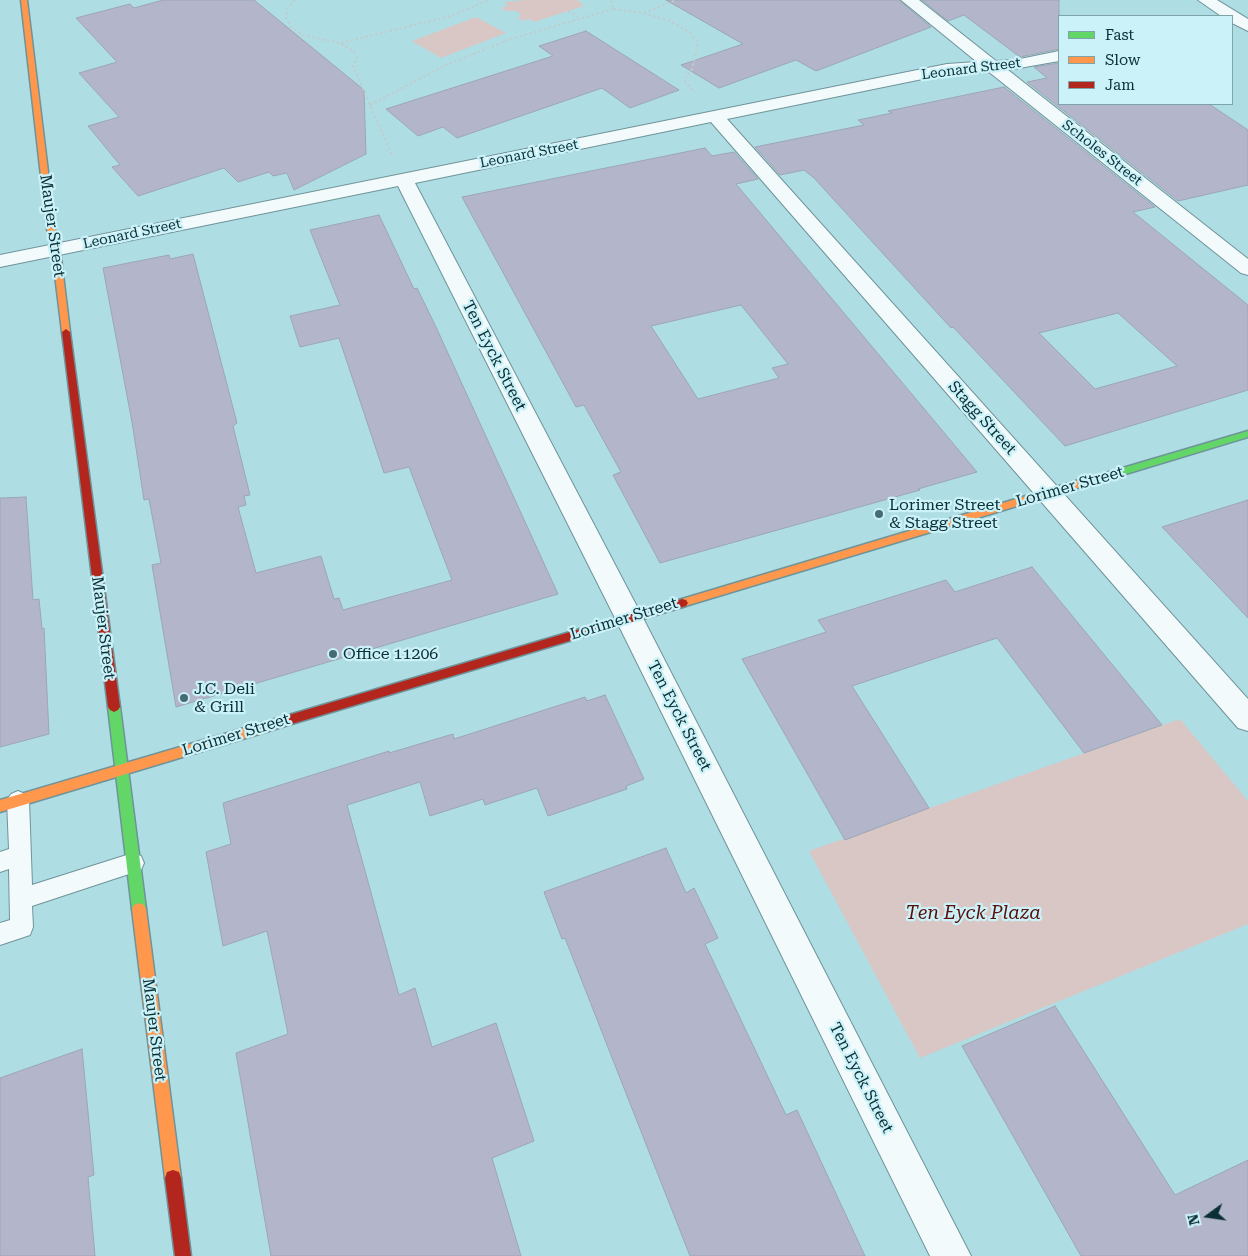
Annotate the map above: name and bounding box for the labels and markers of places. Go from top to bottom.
place label: Lorimer Street & Stagg Street [889,495,1000,533]
marker: Lorimer Street & Stagg Street [873,508,885,520]
place label: Office 11206 [343,644,438,664]
marker: Office 11206 [327,648,339,660]
place label: J.C. Deli & Grill [194,679,255,717]
marker: J.C. Deli & Grill [178,692,190,704]

